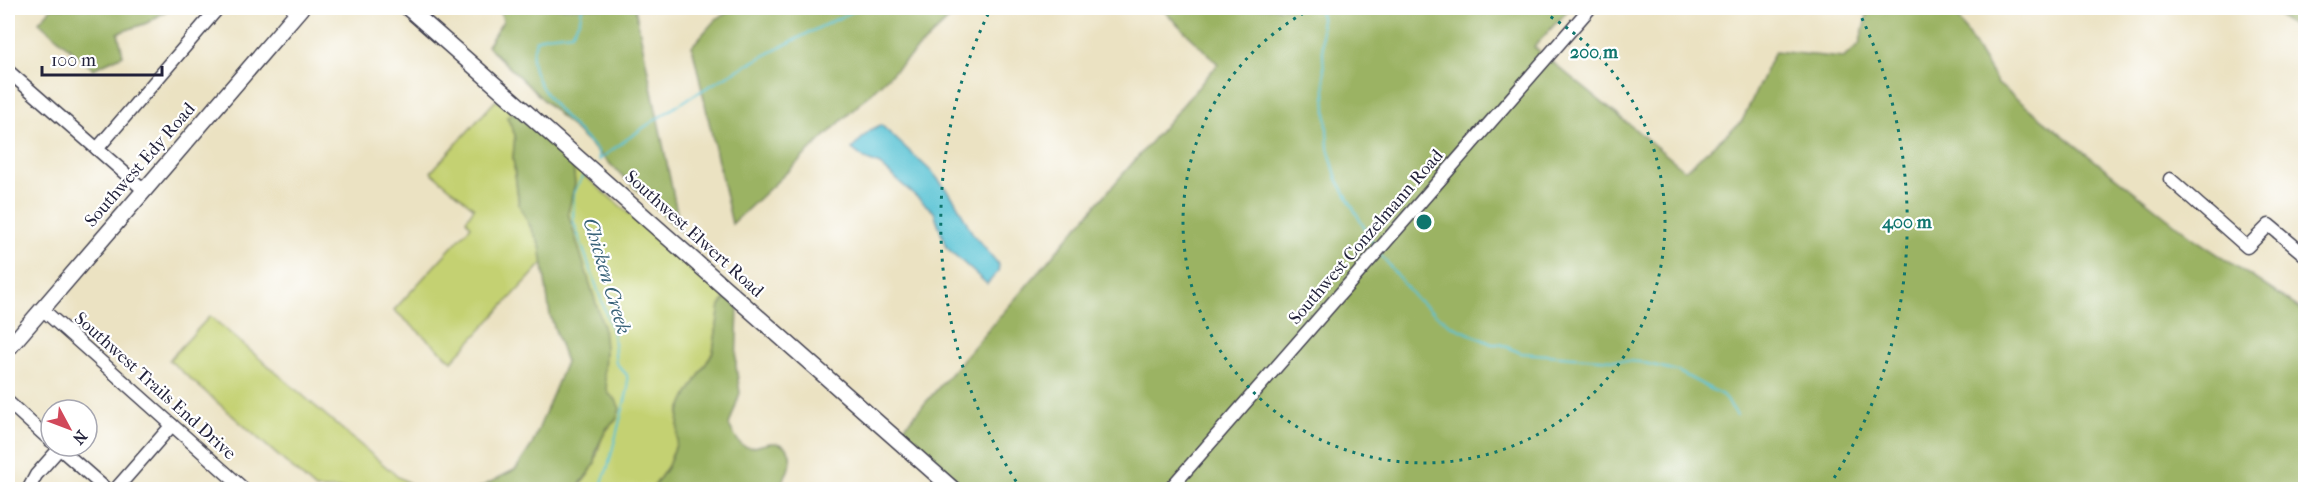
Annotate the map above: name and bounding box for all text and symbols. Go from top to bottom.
scale bar [42,39,162,77]
text: 200 m [1570,42,1619,63]
text: 100 m [51,50,96,71]
street label: Southwest Edy Road [80,99,200,231]
street label: Southwest Conzelmann Road [1284,145,1448,329]
street label: Southwest Elwert Road [620,166,768,302]
centre of rings [1414,212,1434,232]
text: 400 m [1881,212,1933,233]
water label: Chicken Creek [578,215,636,337]
street label: Southwest Trails End Drive [70,308,240,464]
north arrow [39,398,99,458]
text: N [68,427,91,449]

